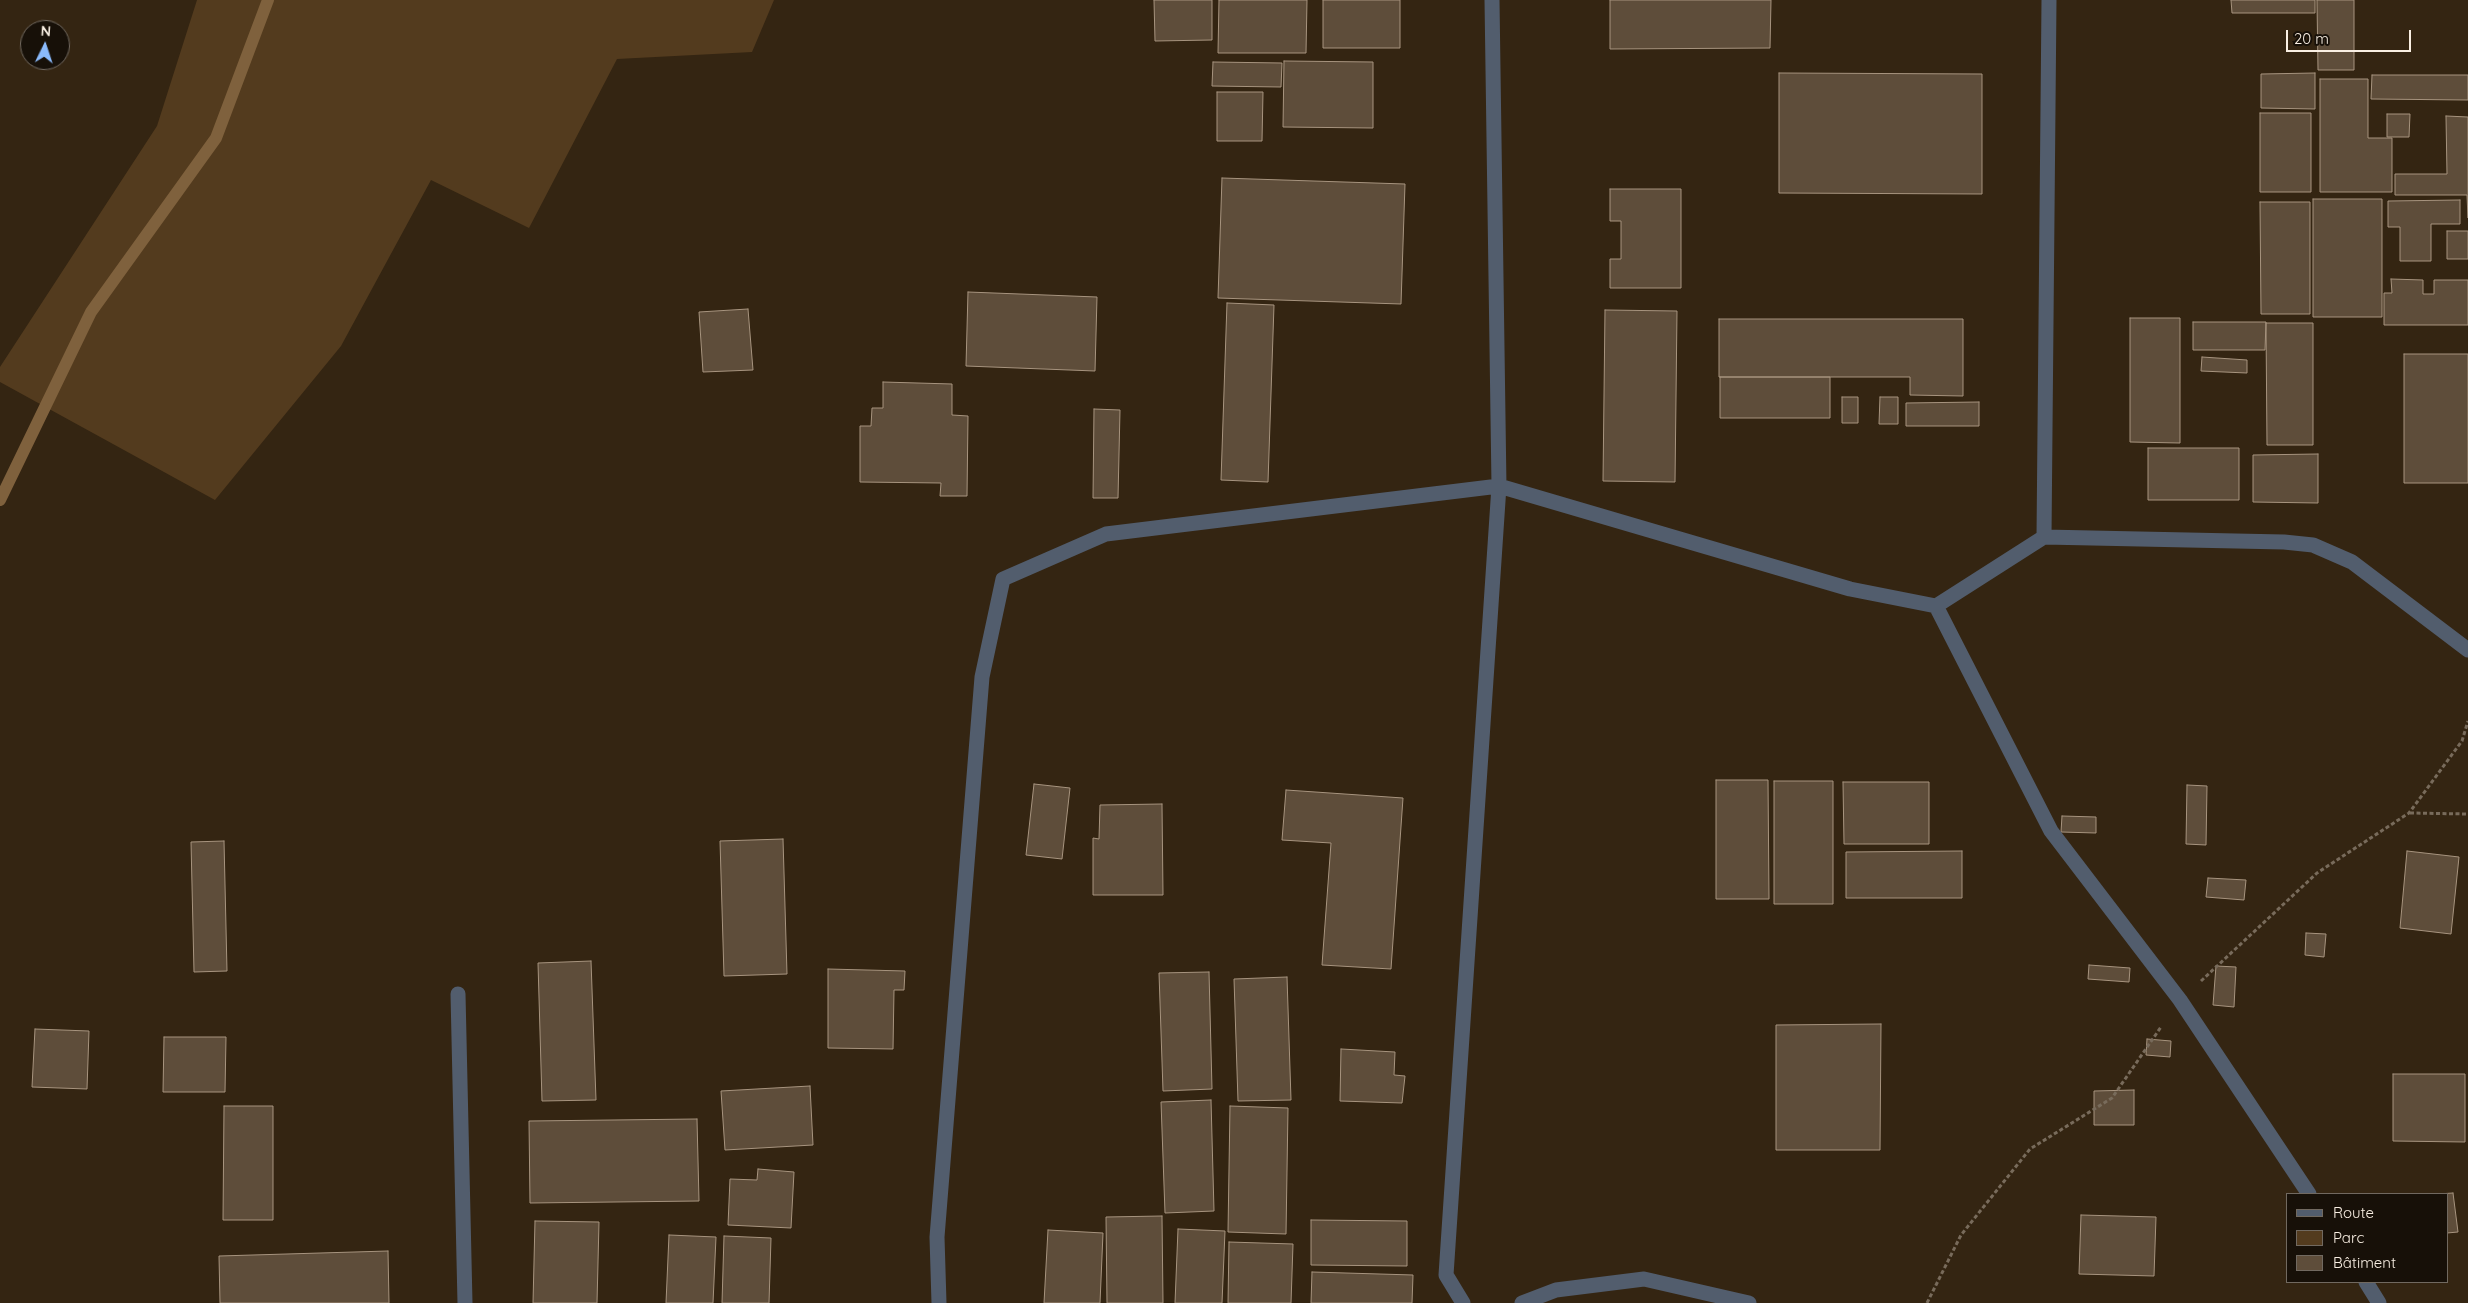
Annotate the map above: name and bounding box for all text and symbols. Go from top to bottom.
north arrow [20,20,70,70]
scale bar [2288,20,2413,52]
text: N [40,22,52,40]
text: 20 m [2294,29,2329,48]
legend [2286,1193,2448,1283]
text: Route [2333,1203,2374,1222]
text: Parc [2333,1228,2364,1247]
text: Bâtiment [2333,1253,2396,1272]

